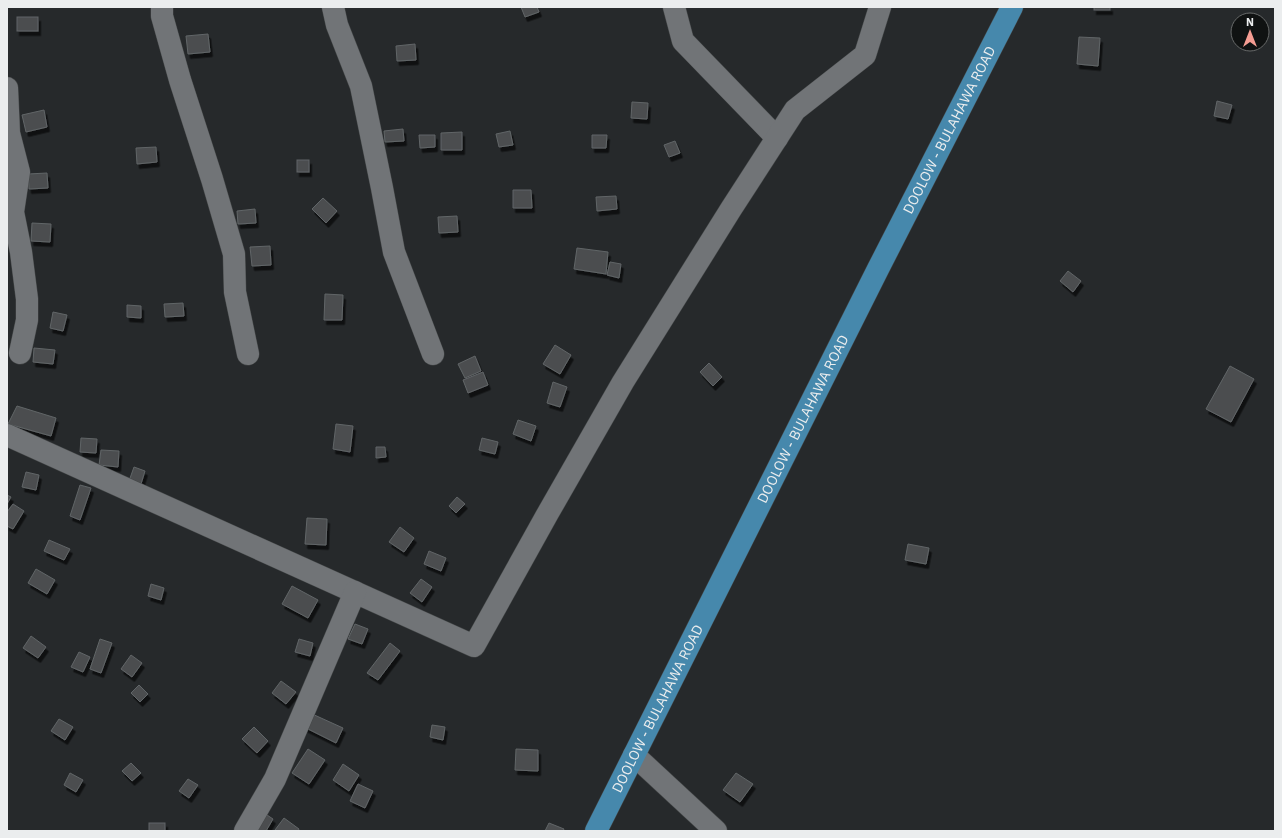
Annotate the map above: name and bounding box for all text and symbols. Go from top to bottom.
north arrow [1230,12,1270,52]
text: N [1246,15,1254,29]
street label: DOOLOW - BULAHAWA ROAD [899,43,999,217]
street label: DOOLOW - BULAHAWA ROAD [753,332,852,506]
street label: DOOLOW - BULAHAWA ROAD [608,621,707,796]

